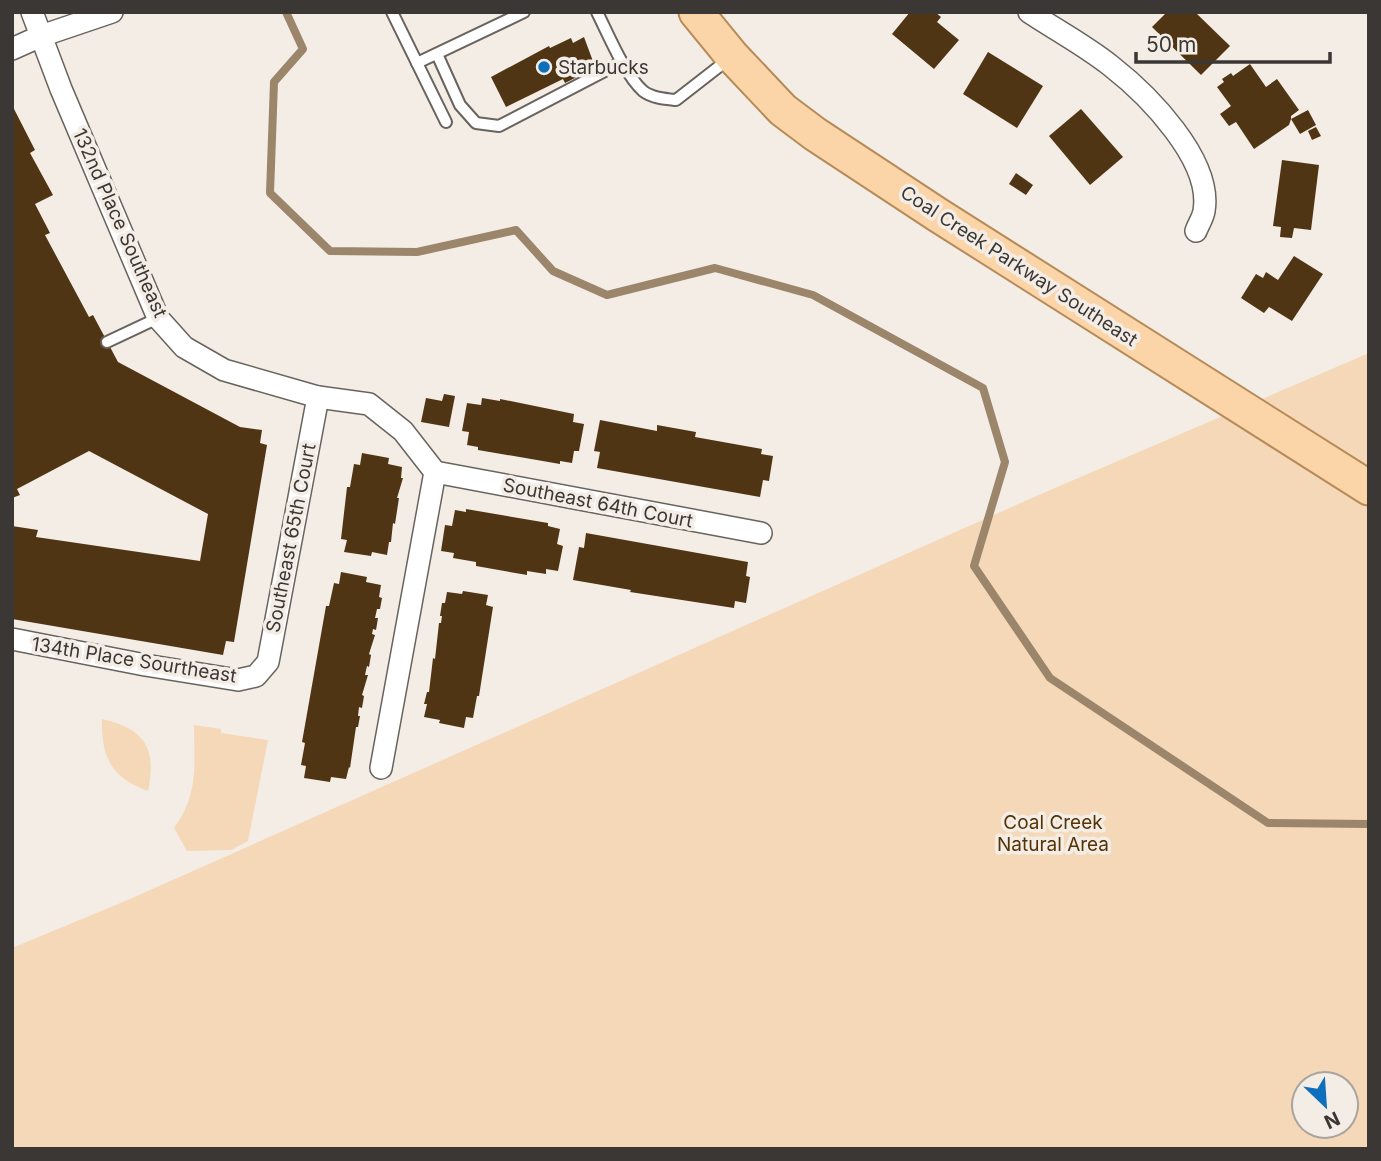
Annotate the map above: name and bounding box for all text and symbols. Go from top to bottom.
scale bar [1136,21,1330,65]
text: 50 m [1146,32,1196,57]
place label: Starbucks [558,56,649,79]
marker: Starbucks [536,59,552,75]
street label: 132nd Place Southeast [68,125,172,321]
street label: Coal Creek Parkway Southeast [896,181,1142,351]
street label: Southeast 65th Court [261,442,321,634]
street label: Southeast 64th Court [501,473,695,533]
street label: 134th Place Sourtheast [30,632,238,688]
park label: Coal Creek Natural Area [997,811,1109,856]
north arrow [1290,1070,1360,1140]
text: N [1321,1106,1343,1133]

